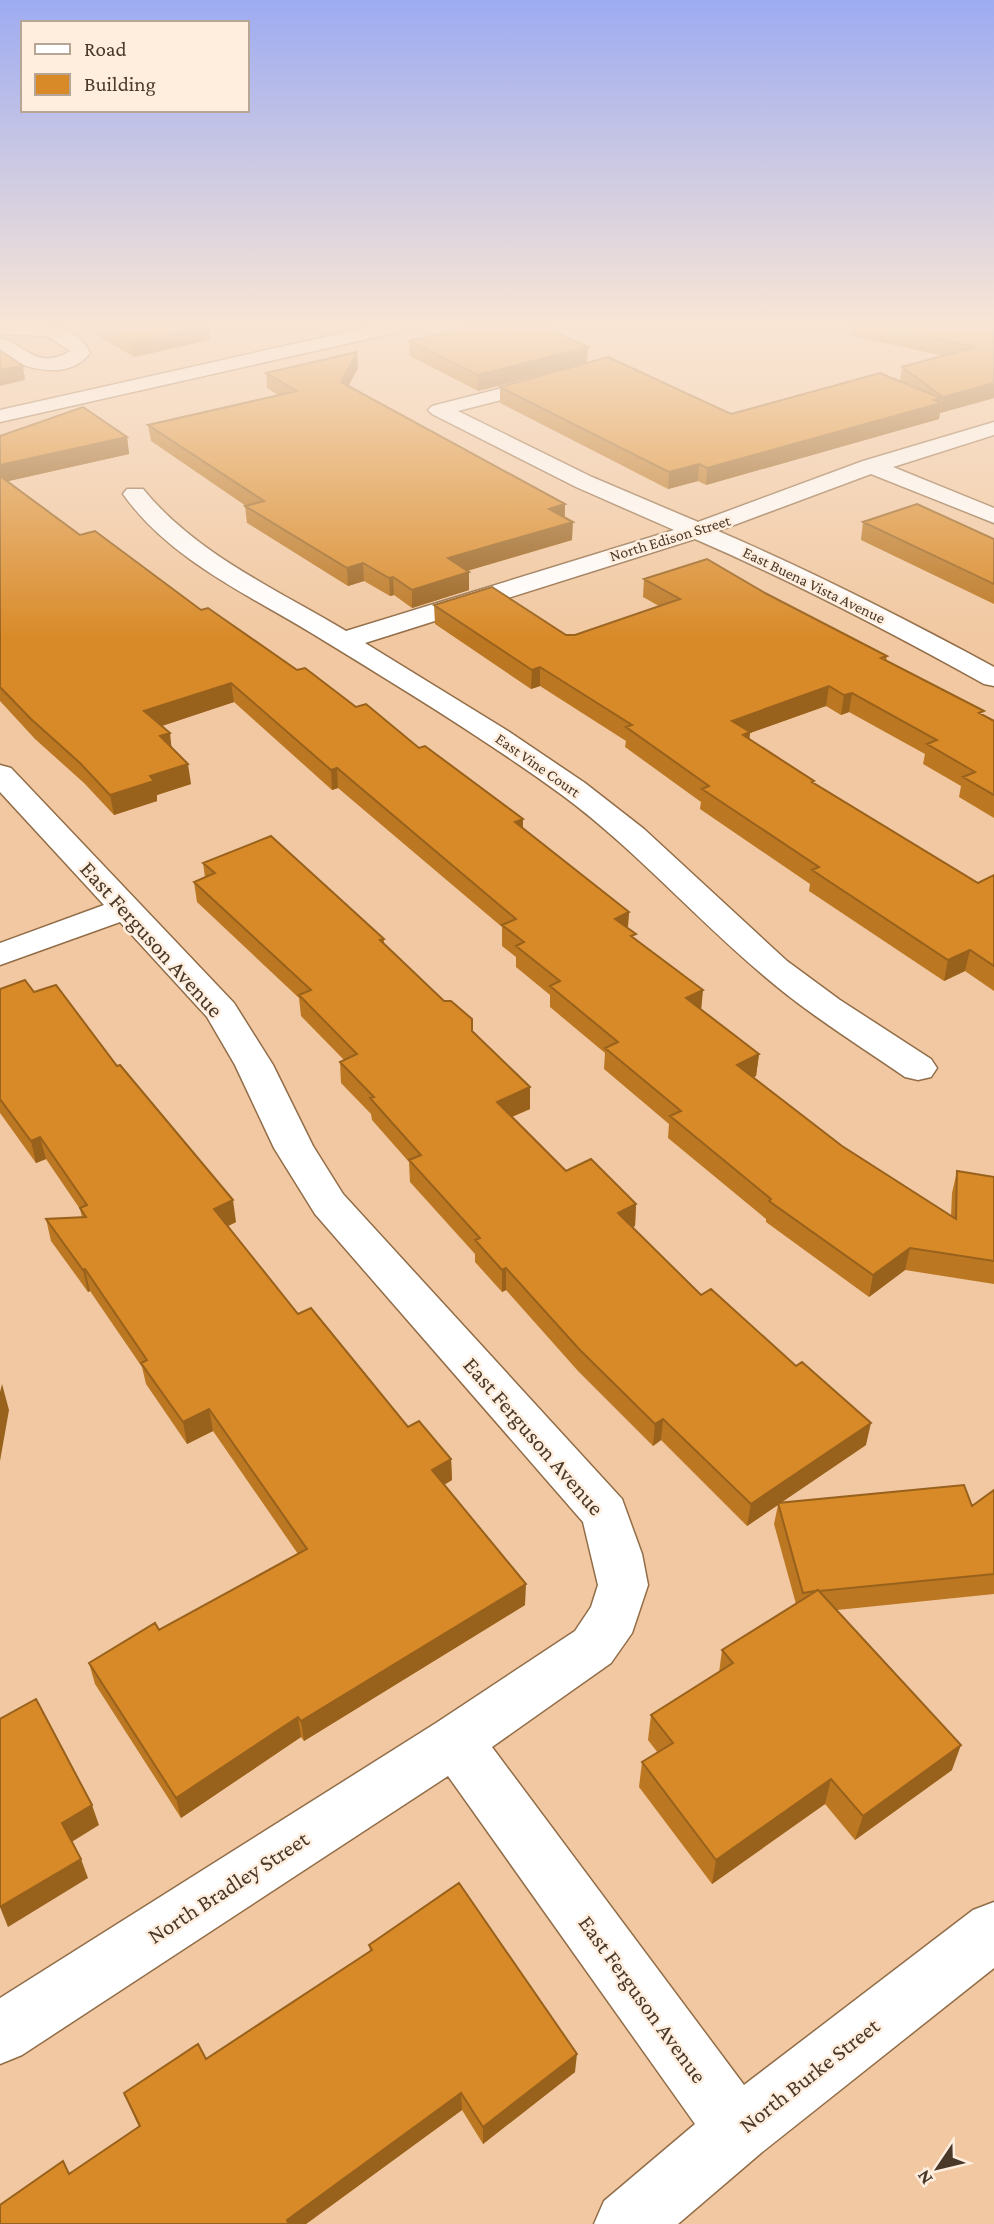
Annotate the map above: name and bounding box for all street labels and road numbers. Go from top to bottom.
street label: North Edison Street [607,511,733,564]
street label: East Buena Vista Avenue [740,543,888,627]
street label: East Vine Court [493,730,584,801]
street label: East Ferguson Avenue [75,856,229,1022]
street label: East Ferguson Avenue [458,1352,610,1520]
street label: North Bradley Street [143,1825,314,1949]
street label: East Ferguson Avenue [573,1910,713,2088]
street label: North Burke Street [734,2012,885,2138]

